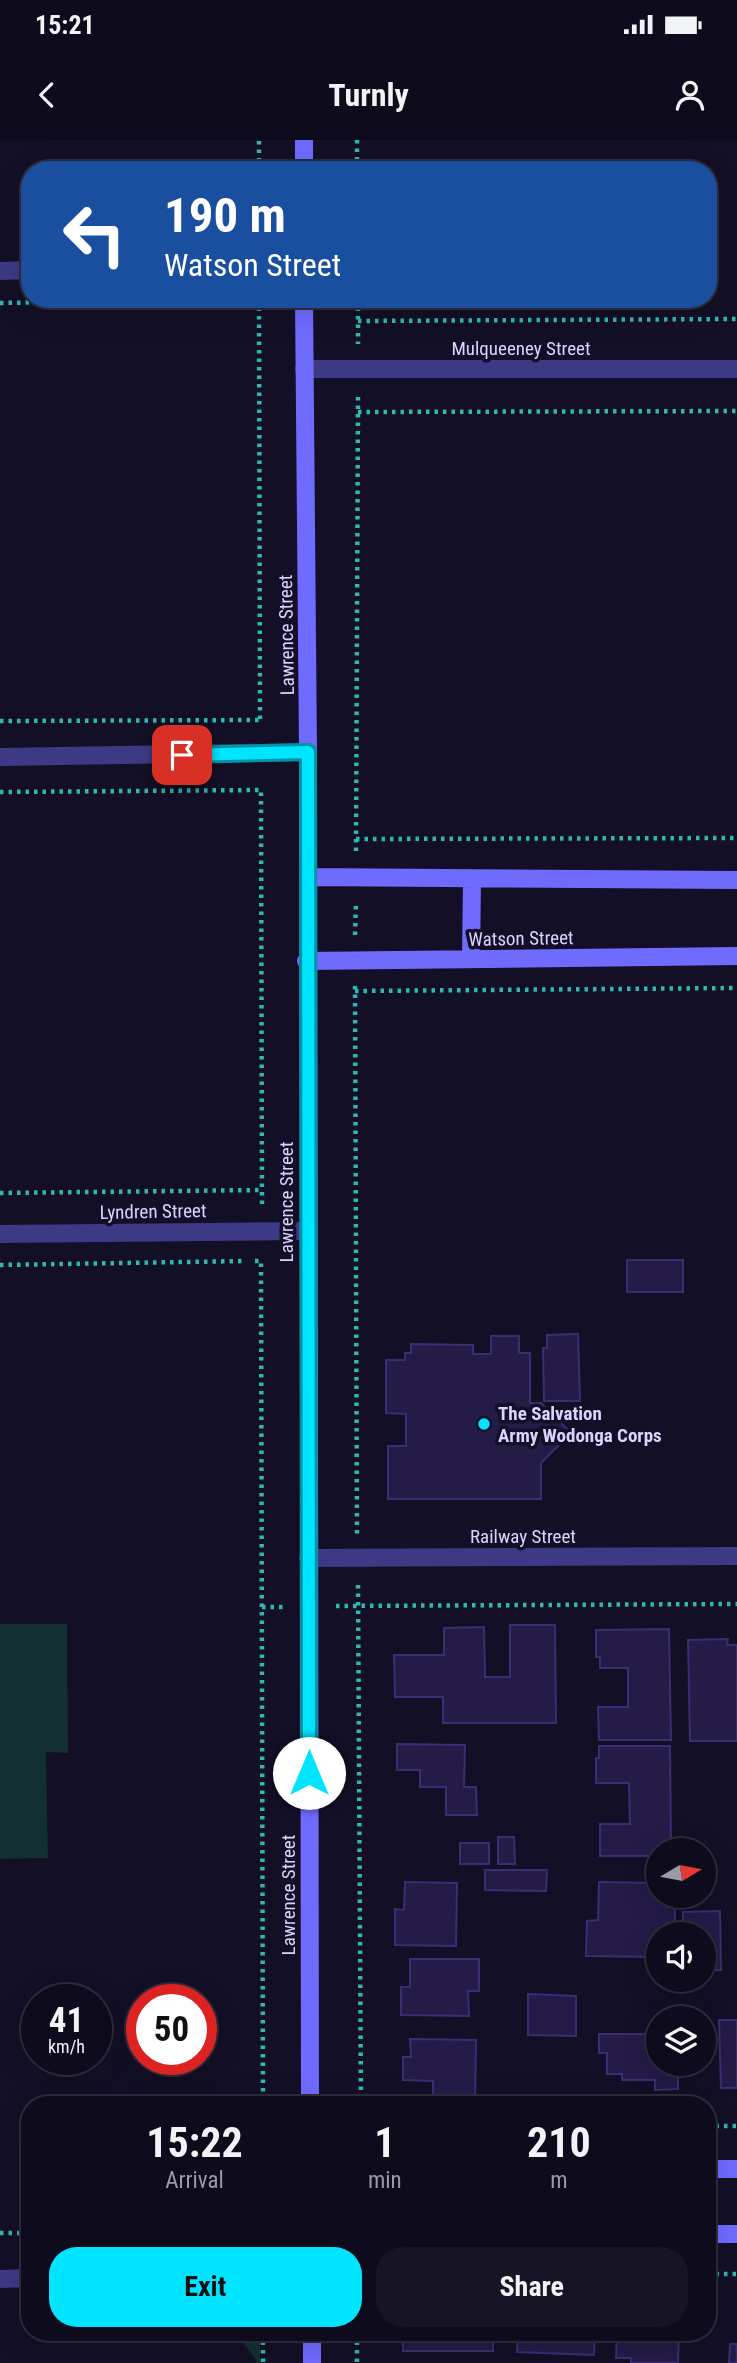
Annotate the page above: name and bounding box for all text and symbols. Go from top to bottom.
text: 15:21 [35,10,95,40]
icon: back [28,76,66,114]
text: Turnly [328,76,409,114]
icon: person [671,76,709,114]
text: 190 m [164,187,286,244]
icon: left [49,189,140,280]
text: Watson Street [164,246,341,284]
street label: Mulqueeney Street [451,337,591,360]
street label: Lawrence Street [274,574,299,696]
pin [152,725,212,785]
icon: arrive [163,736,201,774]
street label: Watson Street [468,926,574,951]
street label: Lawrence Street [275,1142,298,1262]
street label: Lyndren Street [99,1199,207,1224]
place label: The Salvation Army Wodonga Corps [498,1402,662,1447]
marker: The Salvation Army Wodonga Corps [476,1416,492,1432]
street label: Railway Street [470,1525,576,1548]
position arrow [272,1736,346,1810]
street label: Lawrence Street [277,1835,300,1955]
north arrow [646,1838,716,1908]
map controls [646,1838,716,2076]
button: sound [646,1922,716,1992]
speed limit sign: 50 [126,1984,217,2075]
text: 41 [49,2000,84,2041]
button: layers [646,2006,716,2076]
text: km/h [48,2036,85,2057]
text: 15:22 [146,2118,243,2167]
text: 1 [374,2118,395,2167]
text: 210 [527,2118,591,2167]
text: Arrival [165,2167,224,2194]
text: min [368,2167,402,2194]
text: m [550,2167,567,2194]
button: Exit [49,2247,362,2327]
button: Share [376,2247,688,2327]

